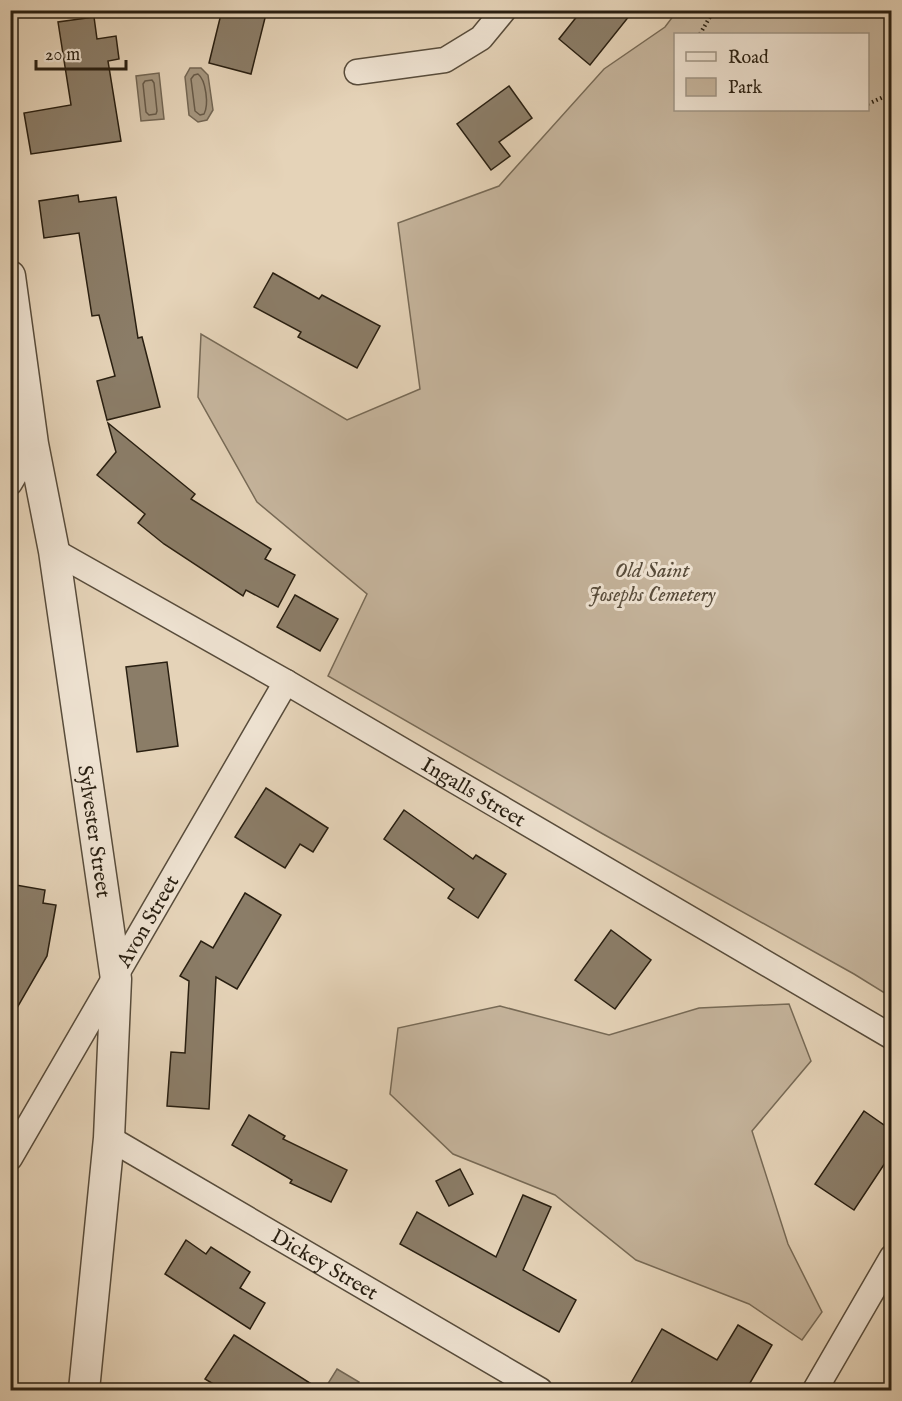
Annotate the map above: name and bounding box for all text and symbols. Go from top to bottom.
scale bar [36,33,126,71]
legend [674,33,869,111]
text: 20 m [45,44,80,67]
text: Road [728,47,769,70]
text: Park [728,77,763,100]
park label: Old Saint Josephs Cemetery [588,558,716,609]
street label: Ingalls Street [416,752,530,834]
street label: Sylvester Street [70,764,116,900]
street label: Avon Street [111,871,186,974]
street label: Dickey Street [266,1224,382,1307]

